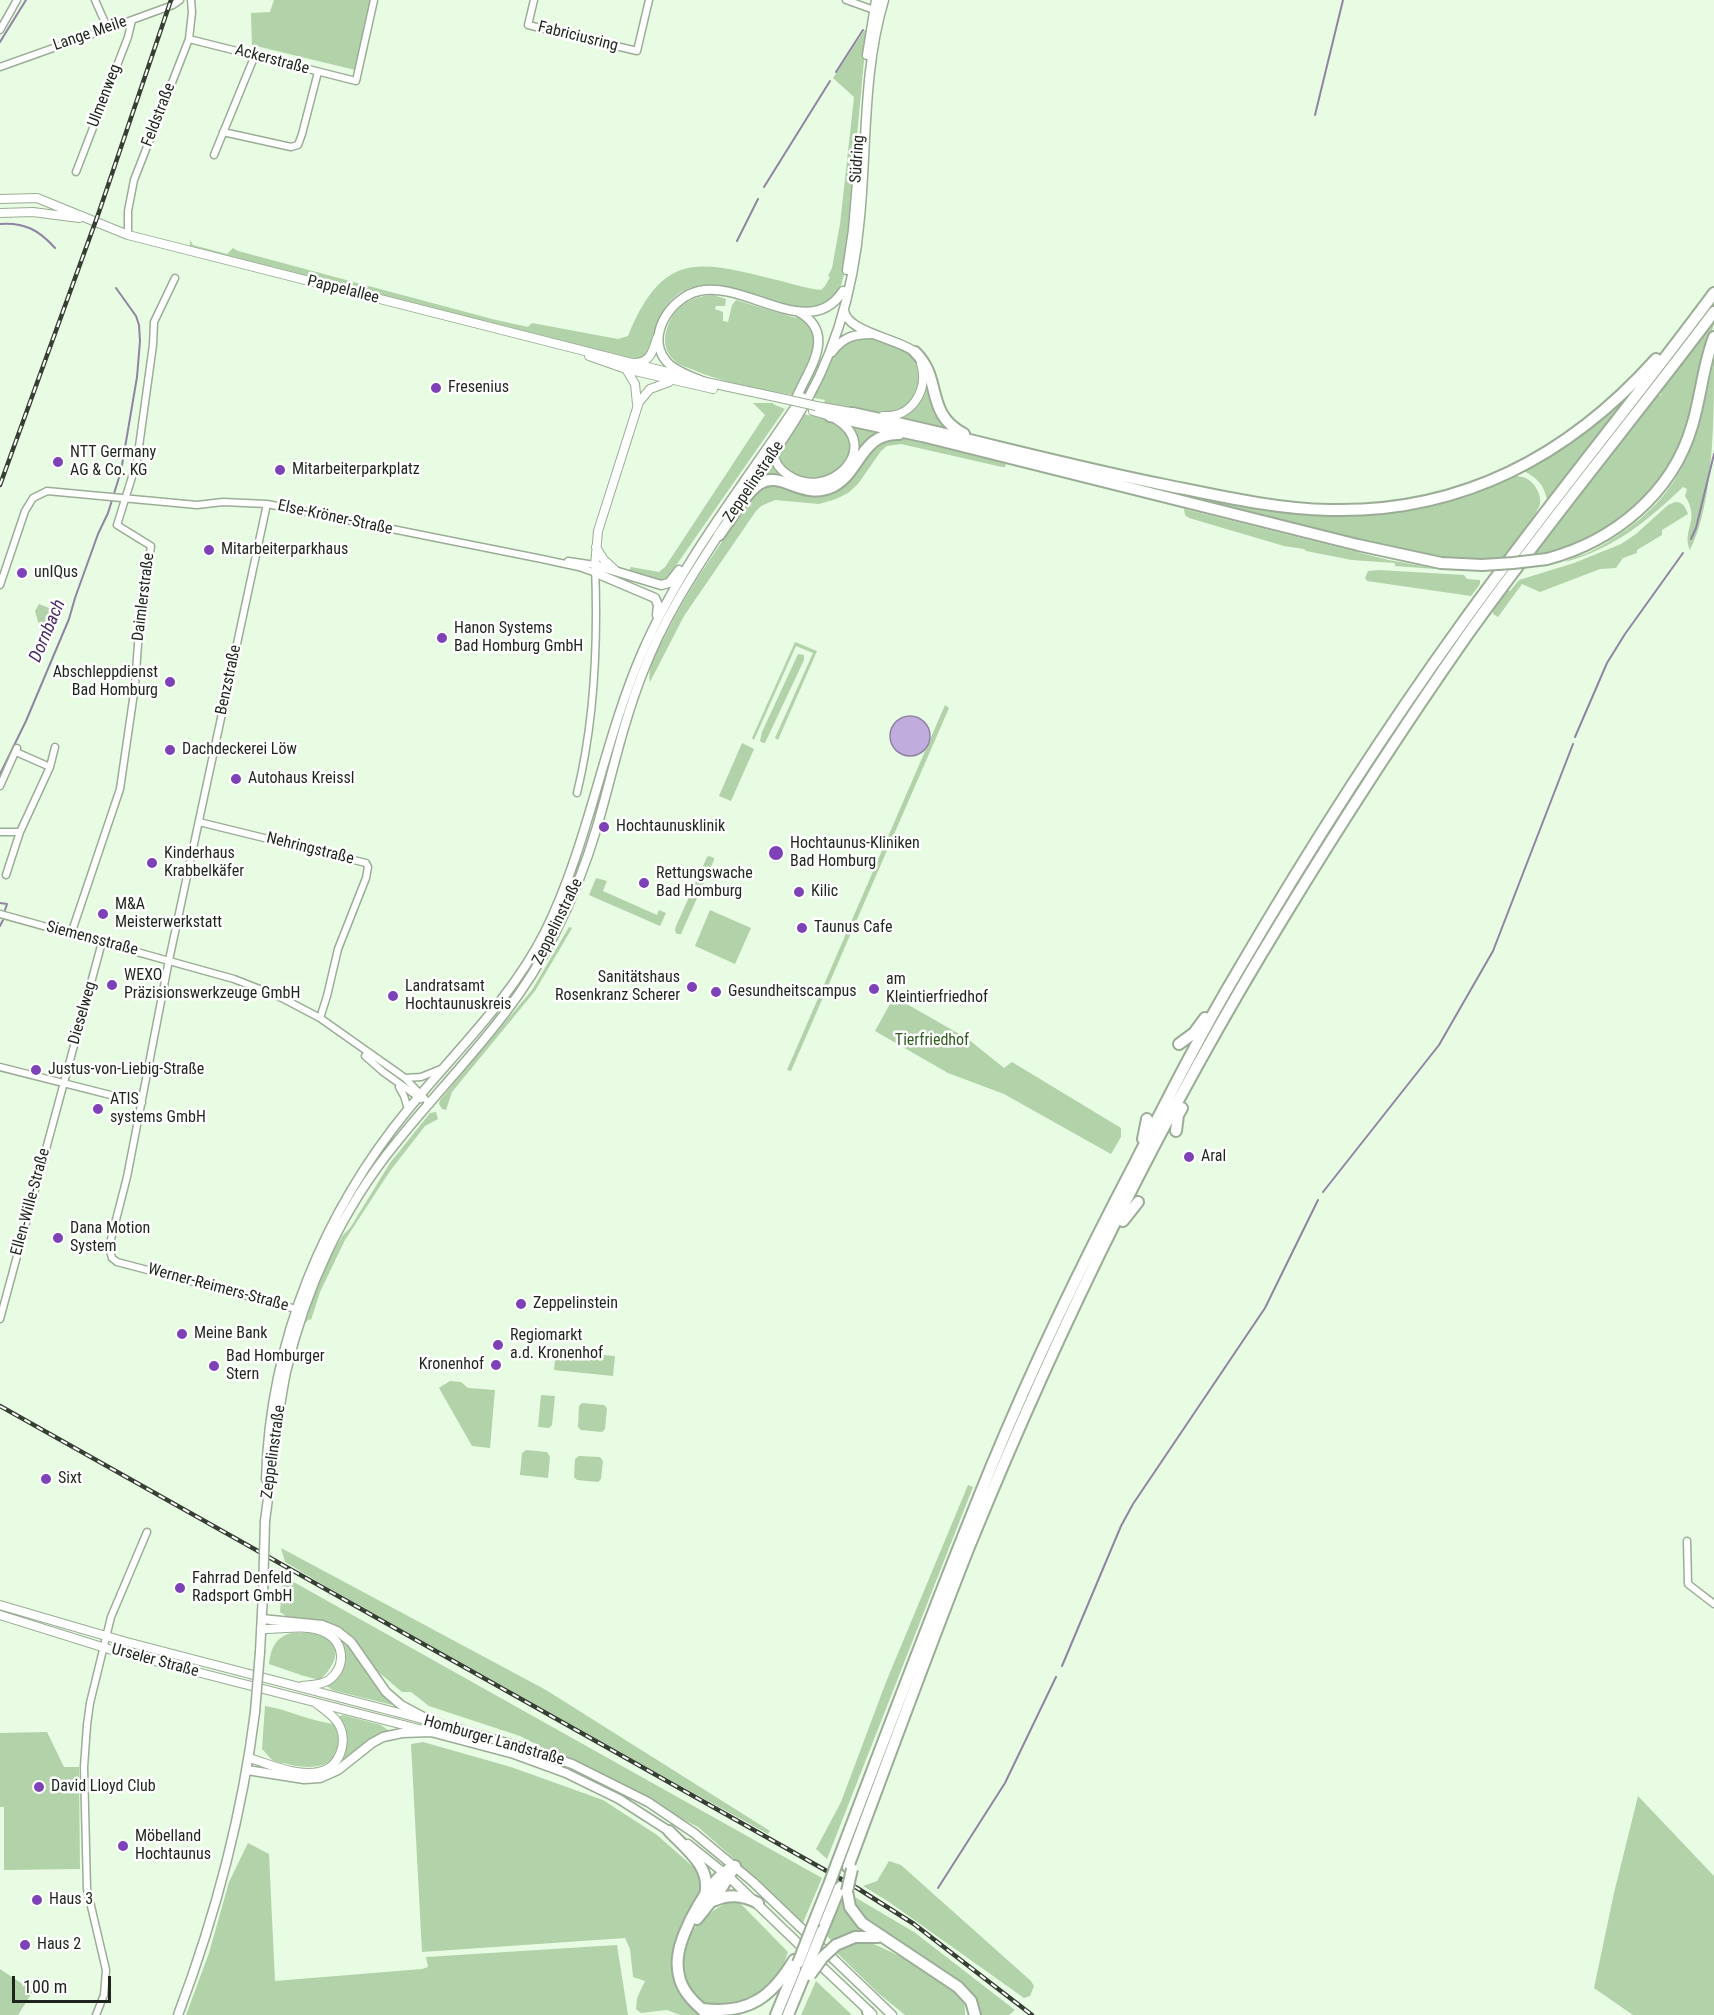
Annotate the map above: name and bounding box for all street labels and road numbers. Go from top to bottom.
street label: Lange Meile [51,12,129,56]
street label: Fabriciusring [536,18,620,56]
street label: Ackerstraße [233,41,311,79]
street label: Ulmenweg [84,62,126,130]
street label: Feldstraße [138,80,180,150]
street label: Südring [847,134,869,184]
street label: Pappelallee [305,272,381,308]
street label: Zeppelinstraße [720,438,788,526]
street label: Else-Kröner-Straße [276,496,394,540]
street label: Daimlerstraße [129,552,159,642]
street label: Benzstraße [212,643,246,717]
street label: Nehringstraße [264,829,356,869]
street label: Zeppelinstraße [529,875,587,969]
street label: Siemensstraße [44,918,140,960]
street label: Dieselweg [65,979,101,1047]
street label: Ellen-Wille-Straße [7,1146,55,1258]
street label: Werner-Reimers-Straße [146,1260,290,1316]
street label: Zeppelinstraße [258,1404,290,1500]
street label: Urseler Straße [109,1640,201,1682]
street label: Homburger Landstraße [421,1712,567,1770]

